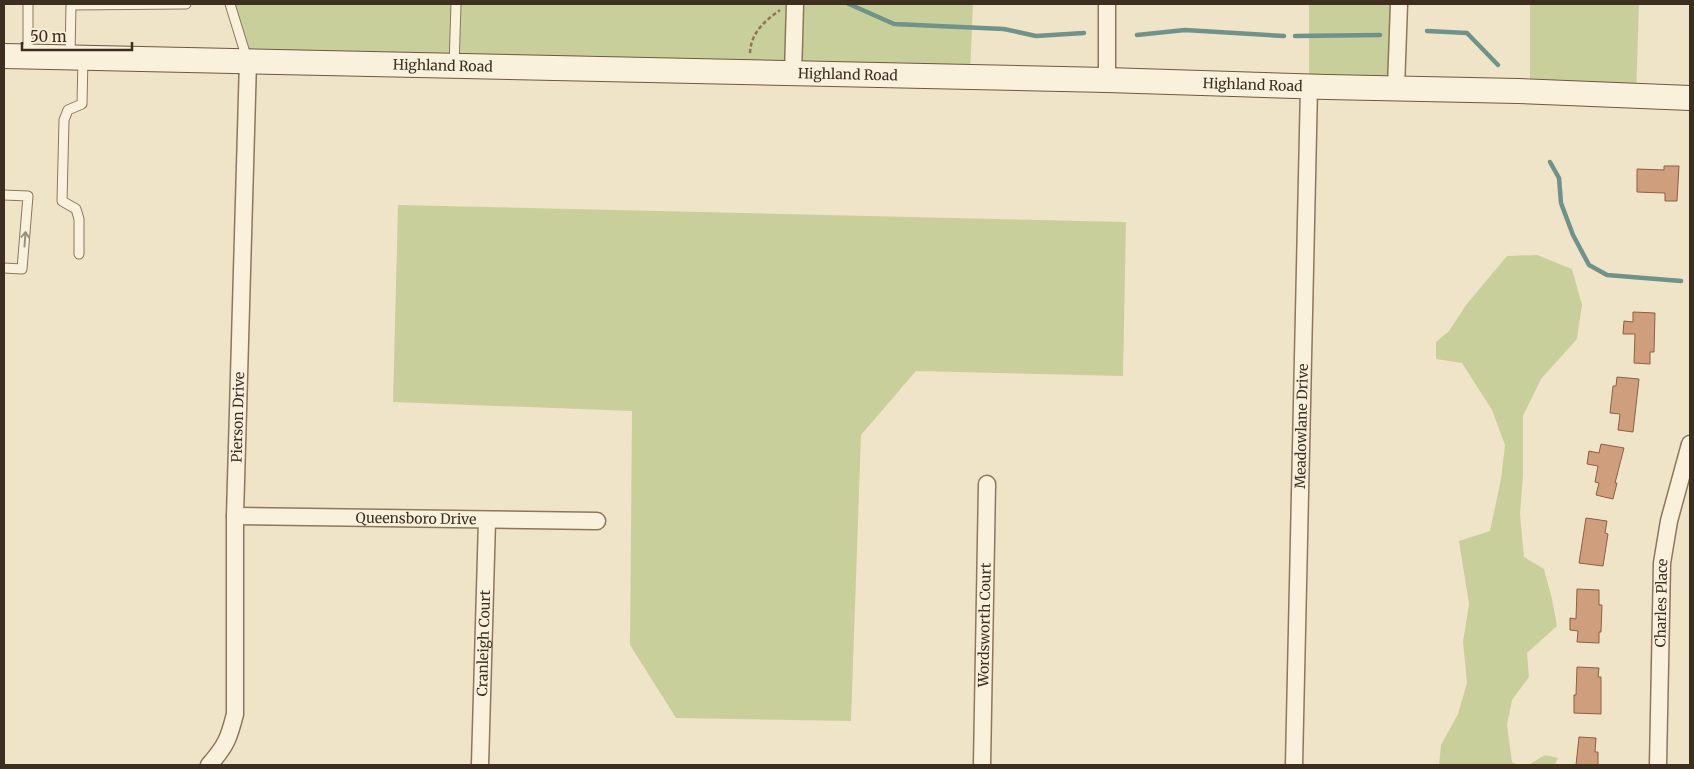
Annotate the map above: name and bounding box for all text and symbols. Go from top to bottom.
scale bar [22,20,132,52]
text: 50 m [30,27,67,46]
street label: Highland Road [393,55,494,76]
street label: Highland Road [798,64,899,84]
street label: Highland Road [1202,74,1303,95]
one-way arrow [20,231,29,247]
street label: Meadowlane Drive [1291,363,1312,489]
street label: Pierson Drive [228,371,248,463]
street label: Queensboro Drive [356,509,476,528]
street label: Charles Place [1651,557,1672,648]
street label: Wordsworth Court [974,562,995,688]
street label: Cranleigh Court [473,589,494,697]

